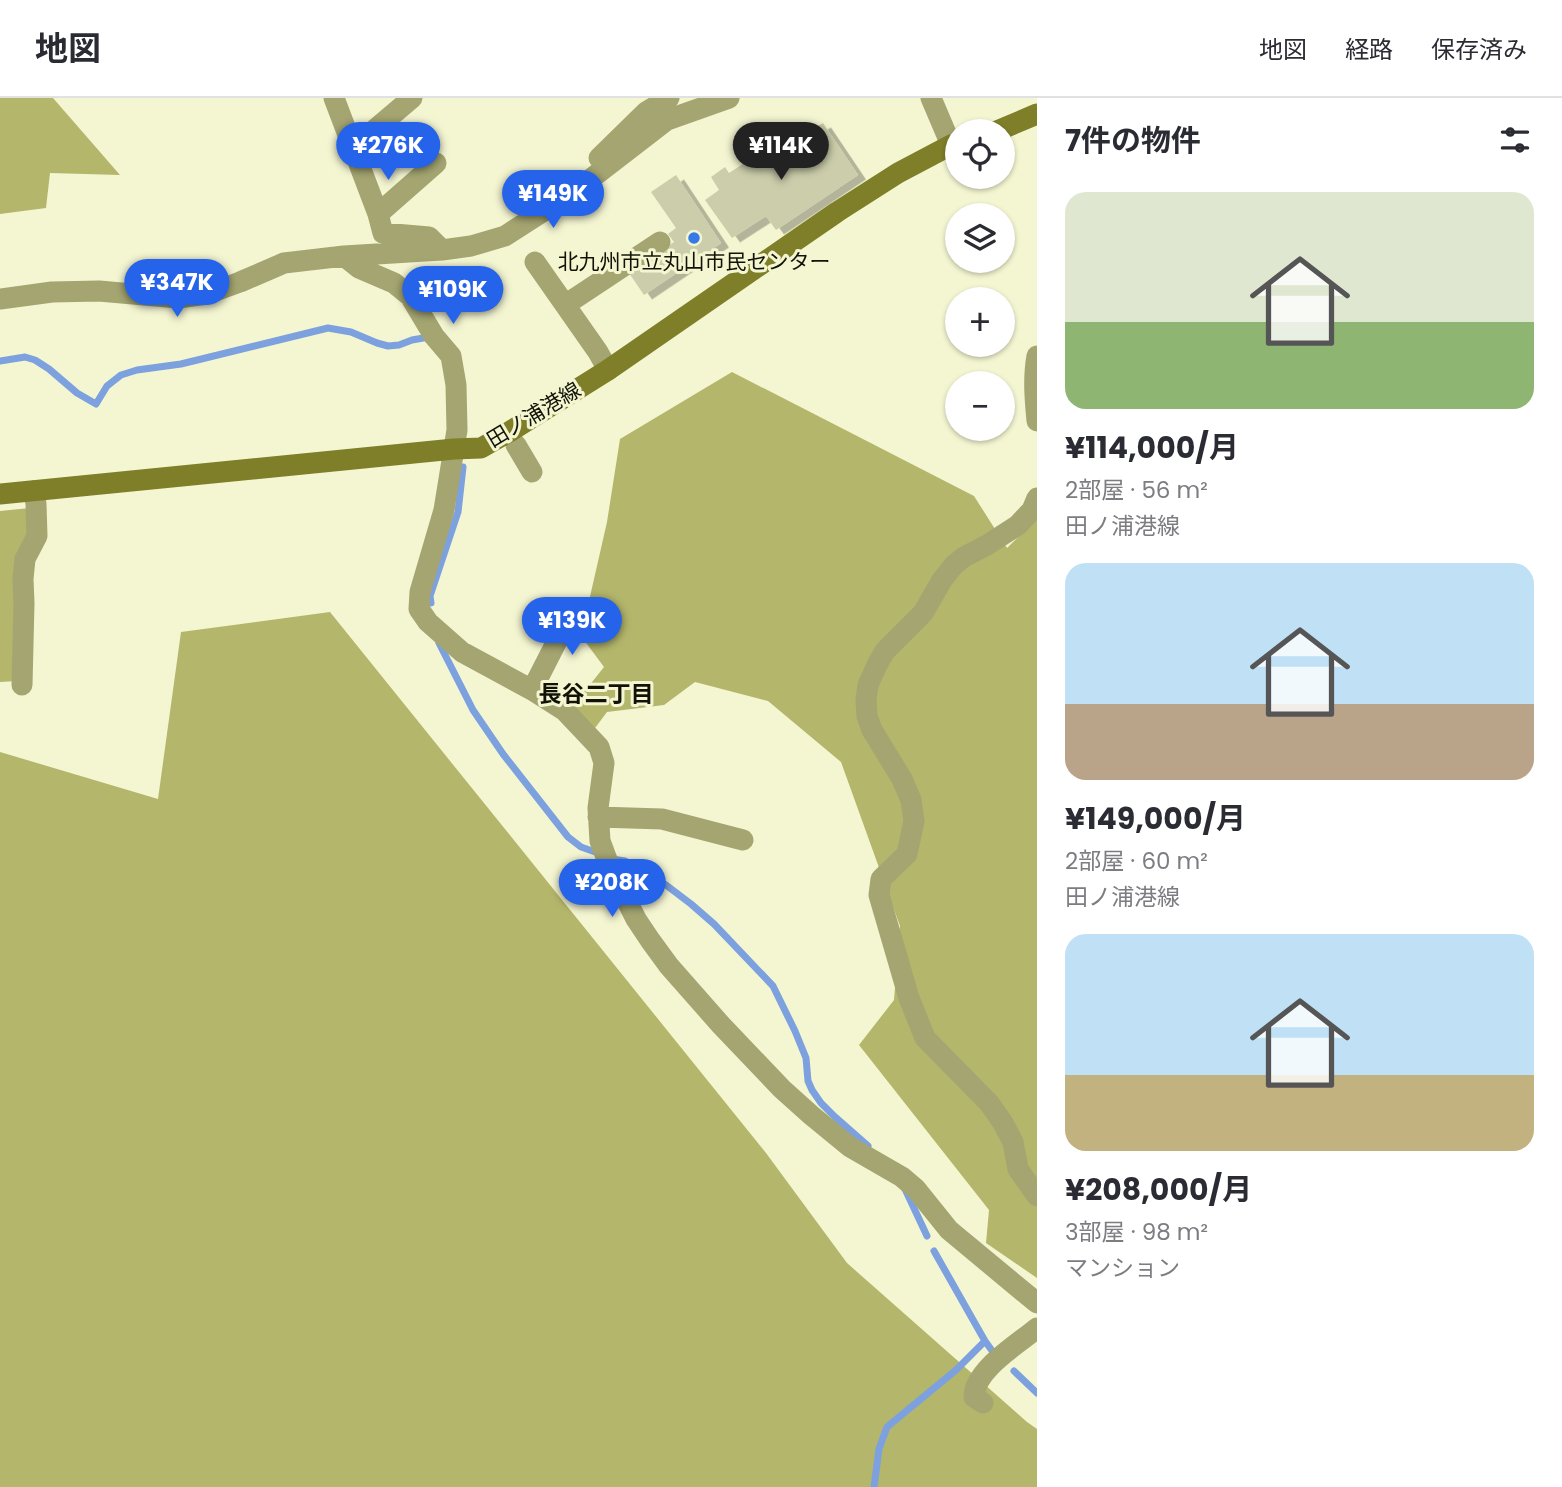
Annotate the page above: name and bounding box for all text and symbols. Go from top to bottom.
text: 地図 [35,25,101,72]
text: 地図 [1259,33,1307,66]
text: 経路 [1345,33,1393,66]
text: 保存済み [1431,33,1527,66]
map controls [945,119,1015,441]
button: locate [945,119,1015,189]
text: 7件の物件 [1065,119,1201,162]
icon: filters [1496,121,1534,159]
pin: ¥276K [339,122,437,182]
pin: ¥114K [732,122,830,182]
text: ¥276K [352,129,424,161]
text: ¥114K [749,129,813,161]
pin: ¥149K [504,170,602,230]
text: ¥149K [518,177,588,209]
button: layers [945,203,1015,273]
marker: 北九州市立丸山市民センター [686,230,702,246]
icon: home [1237,238,1363,364]
place label: 北九州市立丸山市民センター [558,247,831,276]
pin: ¥347K [128,260,226,319]
text: ¥347K [140,266,214,298]
pin: ¥109K [404,266,502,326]
text: ¥109K [418,273,488,305]
button: + [945,287,1015,357]
button: − [945,371,1015,441]
street label: 田ノ浦港線 [481,375,586,454]
text: ¥114,000/月 [1065,426,1239,469]
text: 2部屋 · 56 m² [1065,474,1208,506]
text: 田ノ浦港線 [1065,510,1180,542]
pin: ¥139K [523,598,621,657]
text: ¥139K [538,604,606,636]
icon: home [1237,609,1363,735]
district label: 長谷二丁目 [539,678,654,710]
text: ¥149,000/月 [1065,797,1246,840]
text: 2部屋 · 60 m² [1065,845,1208,877]
pin: ¥208K [563,860,661,919]
text: ¥208K [575,866,649,898]
text: 田ノ浦港線 [1065,881,1180,913]
icon: home [1237,980,1363,1106]
text: ¥208,000/月 [1065,1168,1252,1211]
text: 3部屋 · 98 m² [1065,1216,1208,1248]
text: マンション [1065,1252,1180,1284]

